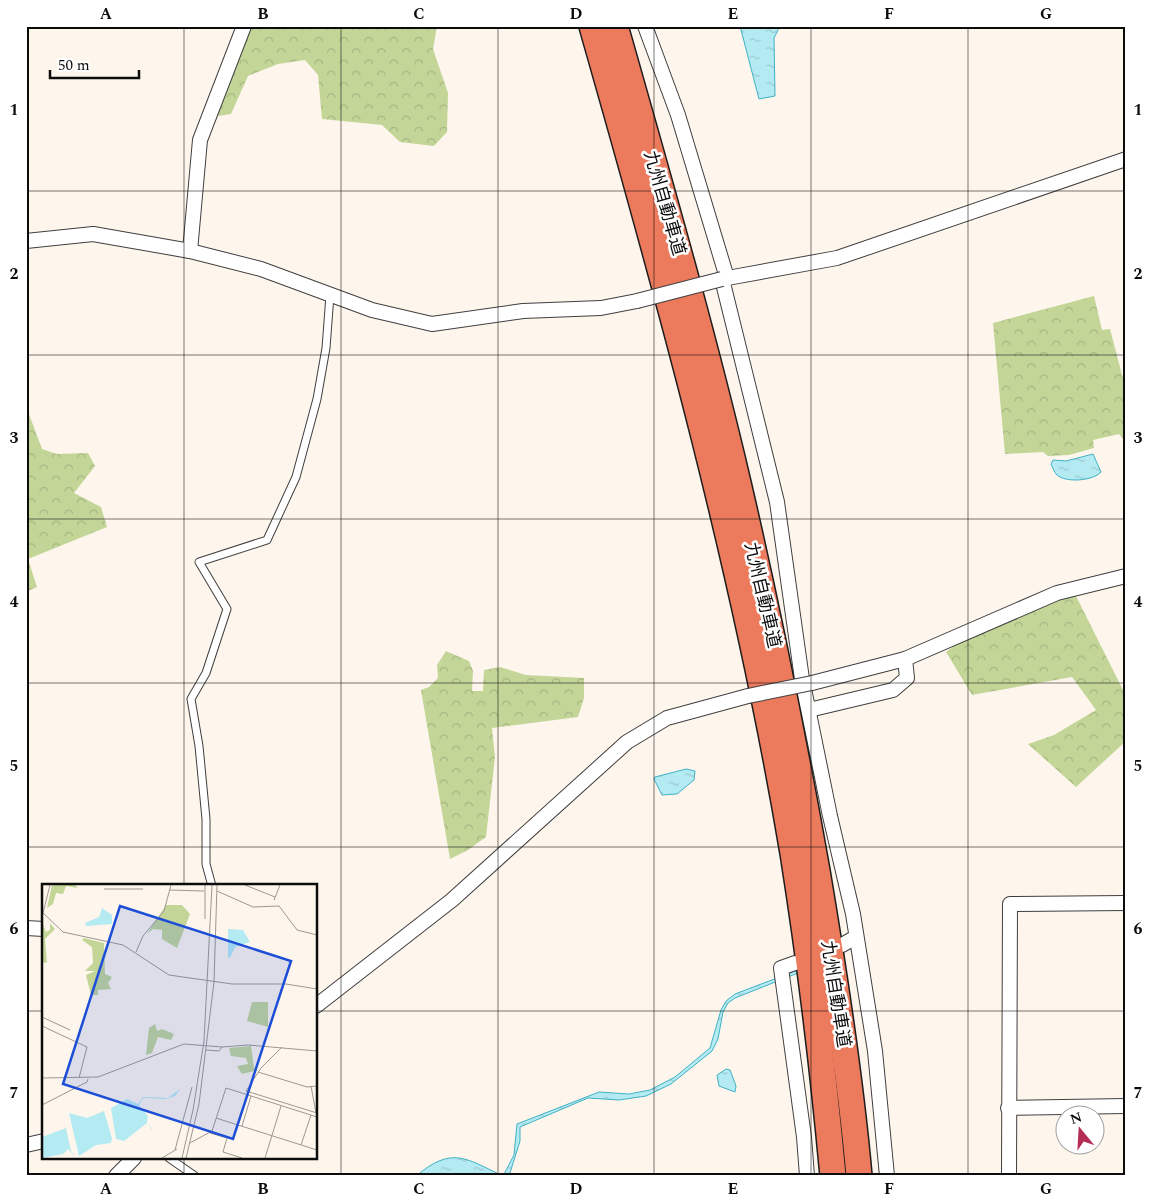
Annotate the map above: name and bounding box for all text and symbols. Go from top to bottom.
text: A [100,2,113,26]
text: B [257,2,269,26]
text: C [413,2,425,26]
text: D [570,2,583,26]
text: E [728,2,738,26]
text: F [884,2,894,26]
text: G [1040,2,1052,26]
scale bar [50,48,139,80]
text: 50 m [58,54,90,77]
text: 1 [10,98,18,122]
text: 1 [1134,98,1142,122]
street label: 九州自動車道 [637,148,692,259]
text: 2 [10,262,19,286]
text: 2 [1134,262,1143,286]
text: 3 [10,426,19,450]
text: 3 [1134,426,1143,450]
street label: 九州自動車道 [737,539,788,651]
text: 4 [10,590,19,614]
text: 4 [1134,590,1143,614]
text: 5 [10,754,18,778]
text: 5 [1134,754,1142,778]
inset map [42,884,318,1160]
text: 6 [10,917,19,941]
text: 6 [1134,917,1143,941]
street label: 九州自動車道 [814,939,857,1050]
text: 7 [10,1081,19,1105]
text: 7 [1134,1081,1143,1105]
north arrow [1054,1104,1104,1154]
text: N [1067,1106,1085,1130]
text: A [100,1177,113,1201]
text: B [257,1177,269,1201]
text: C [413,1177,425,1201]
text: D [570,1177,583,1201]
text: E [728,1177,738,1201]
text: F [884,1177,894,1201]
text: G [1040,1177,1052,1201]

